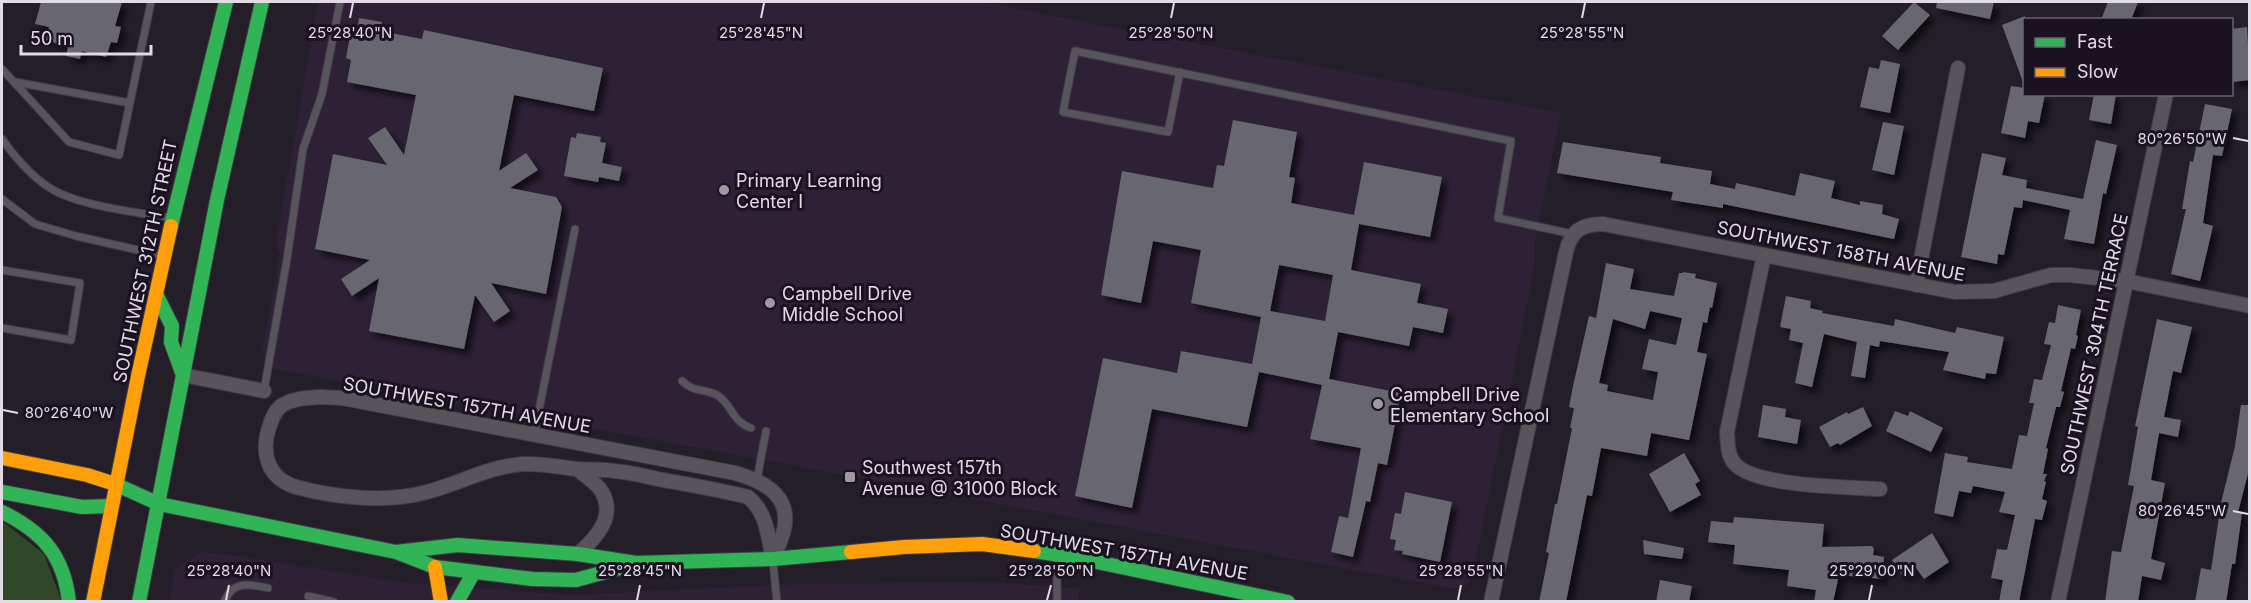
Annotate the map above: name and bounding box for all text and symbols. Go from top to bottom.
scale bar [21,18,152,56]
legend [2023,18,2233,96]
text: 25°28'40"N [308,23,392,42]
text: 25°28'45"N [719,23,803,42]
text: 25°28'50"N [1129,23,1213,42]
text: 25°28'55"N [1540,23,1624,42]
text: 50 m [30,28,73,49]
text: Fast [2077,31,2113,52]
text: Slow [2077,61,2118,82]
text: 80°26'50"W [2138,129,2227,148]
street label: SOUTHWEST 312TH STREET [109,138,181,384]
place label: Primary Learning Center I [736,170,882,212]
marker: Primary Learning Center I [717,183,731,197]
street label: SOUTHWEST 304TH TERRACE [2056,212,2132,476]
street label: SOUTHWEST 158TH AVENUE [1715,217,1967,285]
place label: Campbell Drive Middle School [782,283,912,325]
marker: Campbell Drive Middle School [763,296,777,310]
street label: SOUTHWEST 157TH AVENUE [341,373,593,437]
place label: Campbell Drive Elementary School [1390,384,1549,426]
marker: Campbell Drive Elementary School [1371,397,1385,411]
text: 80°26'40"W [25,403,113,422]
place label: Southwest 157th Avenue @ 31000 Block [862,457,1058,499]
marker: Southwest 157th Avenue @ 31000 Block [843,470,857,484]
text: 80°26'45"W [2138,501,2226,520]
street label: SOUTHWEST 157TH AVENUE [998,520,1250,584]
text: 25°28'40"N [187,561,271,580]
text: 25°28'45"N [598,561,682,580]
text: 25°28'50"N [1009,561,1093,580]
text: 25°28'55"N [1419,561,1503,580]
text: 25°29'00"N [1829,561,1915,580]

